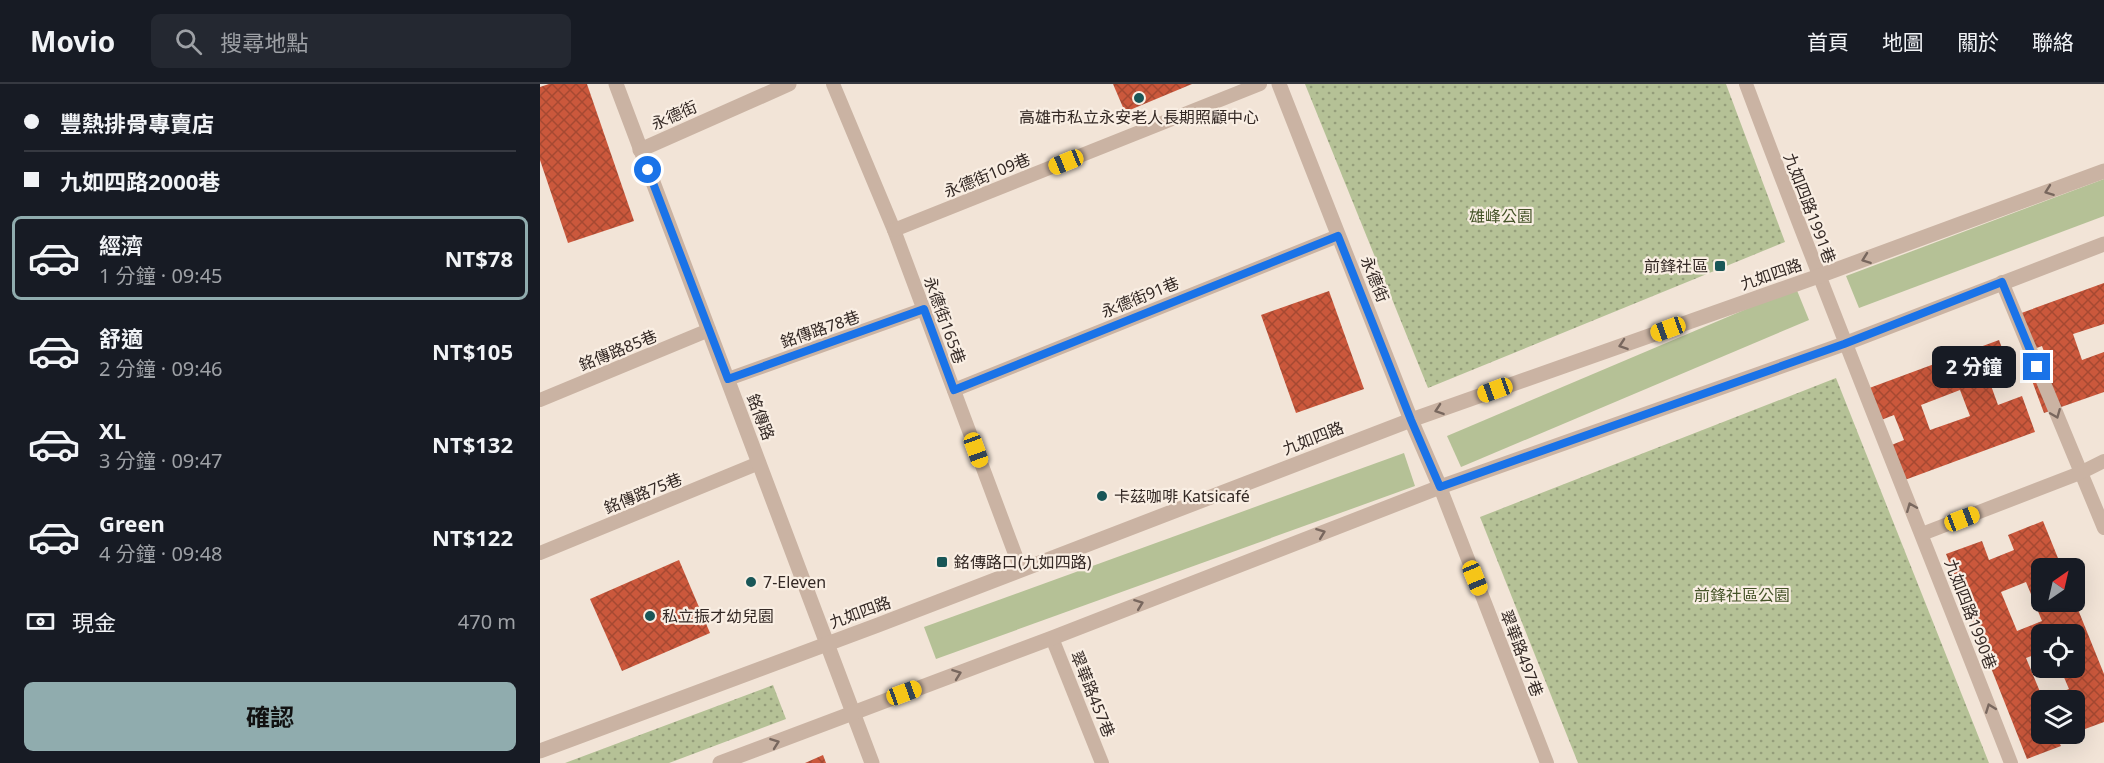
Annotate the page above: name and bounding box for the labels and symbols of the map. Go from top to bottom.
marker: 高雄市私立永安老人長期照顧中心 [1132,91,1146,105]
street label: 永德街 [648,95,700,135]
place label: 高雄市私立永安老人長期照顧中心 [1019,106,1259,128]
car [1046,147,1086,177]
street label: 永德街109巷 [940,148,1034,202]
street label: 九如四路1991巷 [1779,150,1841,266]
route start [634,156,661,183]
one-way arrow [2044,184,2055,196]
park label: 雄峰公園 [1469,205,1533,227]
one-way arrow [1861,251,1872,264]
street label: 永德街 [1356,253,1394,305]
street label: 九如四路 [1737,253,1805,295]
place label: 前鋒社區 [1644,255,1708,277]
marker: 前鋒社區 [1713,259,1727,273]
street label: 永德街91巷 [1098,271,1182,323]
street label: 永德街165巷 [919,273,971,367]
street label: 銘傳路78巷 [778,305,862,353]
car [1648,314,1688,344]
street label: 銘傳路85巷 [576,324,660,376]
one-way arrow [1618,337,1629,350]
callout: 2 分鐘 [1932,346,2016,388]
route end [2023,353,2050,380]
car [1475,375,1515,405]
street label: 銘傳路 [742,391,780,443]
one-way arrow [1434,402,1445,415]
one-way arrow [2049,407,2061,418]
street label: 九如四路 [1279,416,1347,460]
car [961,430,991,470]
street label: 銘傳路75巷 [601,467,685,519]
place label: 卡茲咖啡 Katsicafé [1114,485,1250,507]
marker: 卡茲咖啡 Katsicafé [1095,489,1109,503]
one-way arrow [1906,503,1918,514]
car [1942,504,1982,534]
one-way arrow [1315,528,1326,541]
place label: 銘傳路口(九如四路) [954,551,1092,573]
marker: 銘傳路口(九如四路) [935,555,949,569]
street label: 九如四路1990巷 [1940,556,2002,672]
car [1460,558,1490,598]
north arrow [2031,558,2085,612]
place label: 7-Eleven [763,571,826,593]
marker: 7-Eleven [744,575,758,589]
park label: 前鋒社區公園 [1694,584,1790,606]
street label: 九如四路 [826,591,894,633]
one-way arrow [1133,599,1144,611]
place label: 私立振才幼兒園 [662,605,774,627]
street label: 翠華路497巷 [1495,606,1549,700]
marker: 私立振才幼兒園 [643,609,657,623]
street label: 翠華路457巷 [1066,647,1120,741]
one-way arrow [951,668,962,681]
car [884,678,924,708]
one-way arrow [1985,704,1997,715]
one-way arrow [769,737,780,750]

